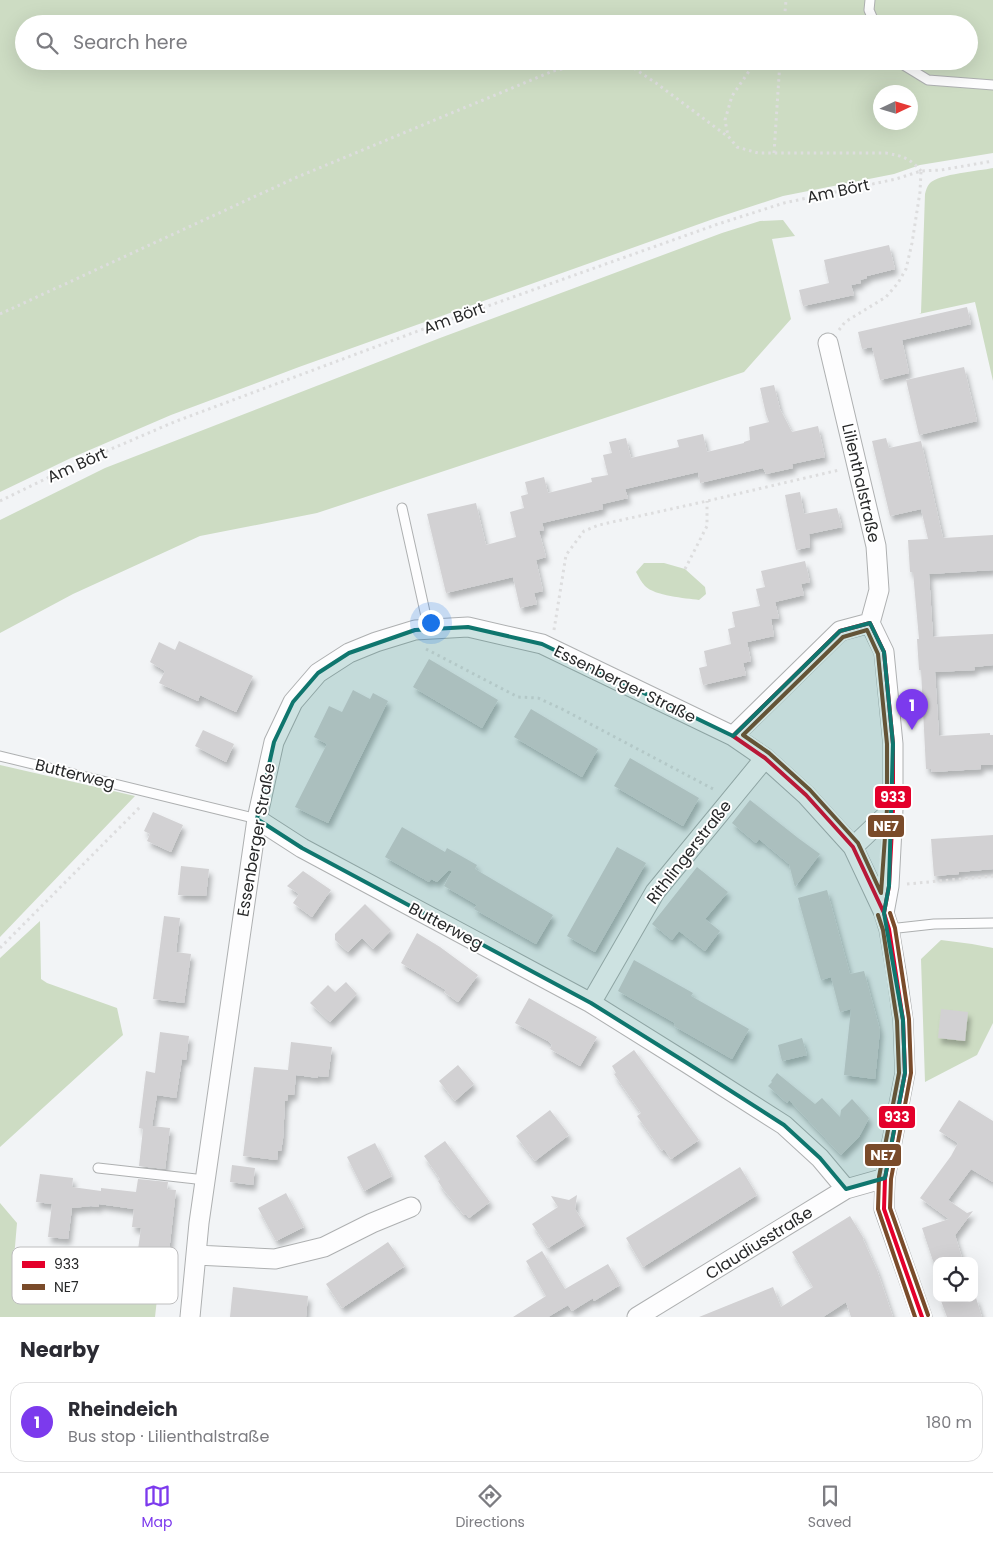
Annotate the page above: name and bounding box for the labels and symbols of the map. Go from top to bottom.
north arrow [873,85,918,130]
street label: Am Bört [805,173,872,209]
street label: Am Bört [420,296,488,340]
street label: Lilienthalstraße [836,421,886,545]
street label: Am Bört [43,442,111,488]
your location [418,610,444,636]
street label: Essenberger Straße [550,640,700,728]
pin: 1 [896,689,928,730]
street label: Butterweg [33,753,117,795]
street label: Essenberger Straße [231,761,281,919]
line badge: 933 [874,785,912,809]
text: 933 [880,787,906,807]
street label: Rithlingerstraße [641,795,737,909]
line badge: NE7 [867,814,905,838]
text: NE7 [873,816,899,836]
street label: Butterweg [405,897,487,955]
line badge: 933 [878,1105,916,1129]
text: 933 [884,1107,910,1127]
line badge: NE7 [864,1143,902,1167]
text: NE7 [870,1145,896,1165]
street label: Claudiusstraße [701,1201,817,1285]
legend [12,1247,178,1304]
text: 933 [54,1254,79,1274]
text: NE7 [54,1277,79,1297]

